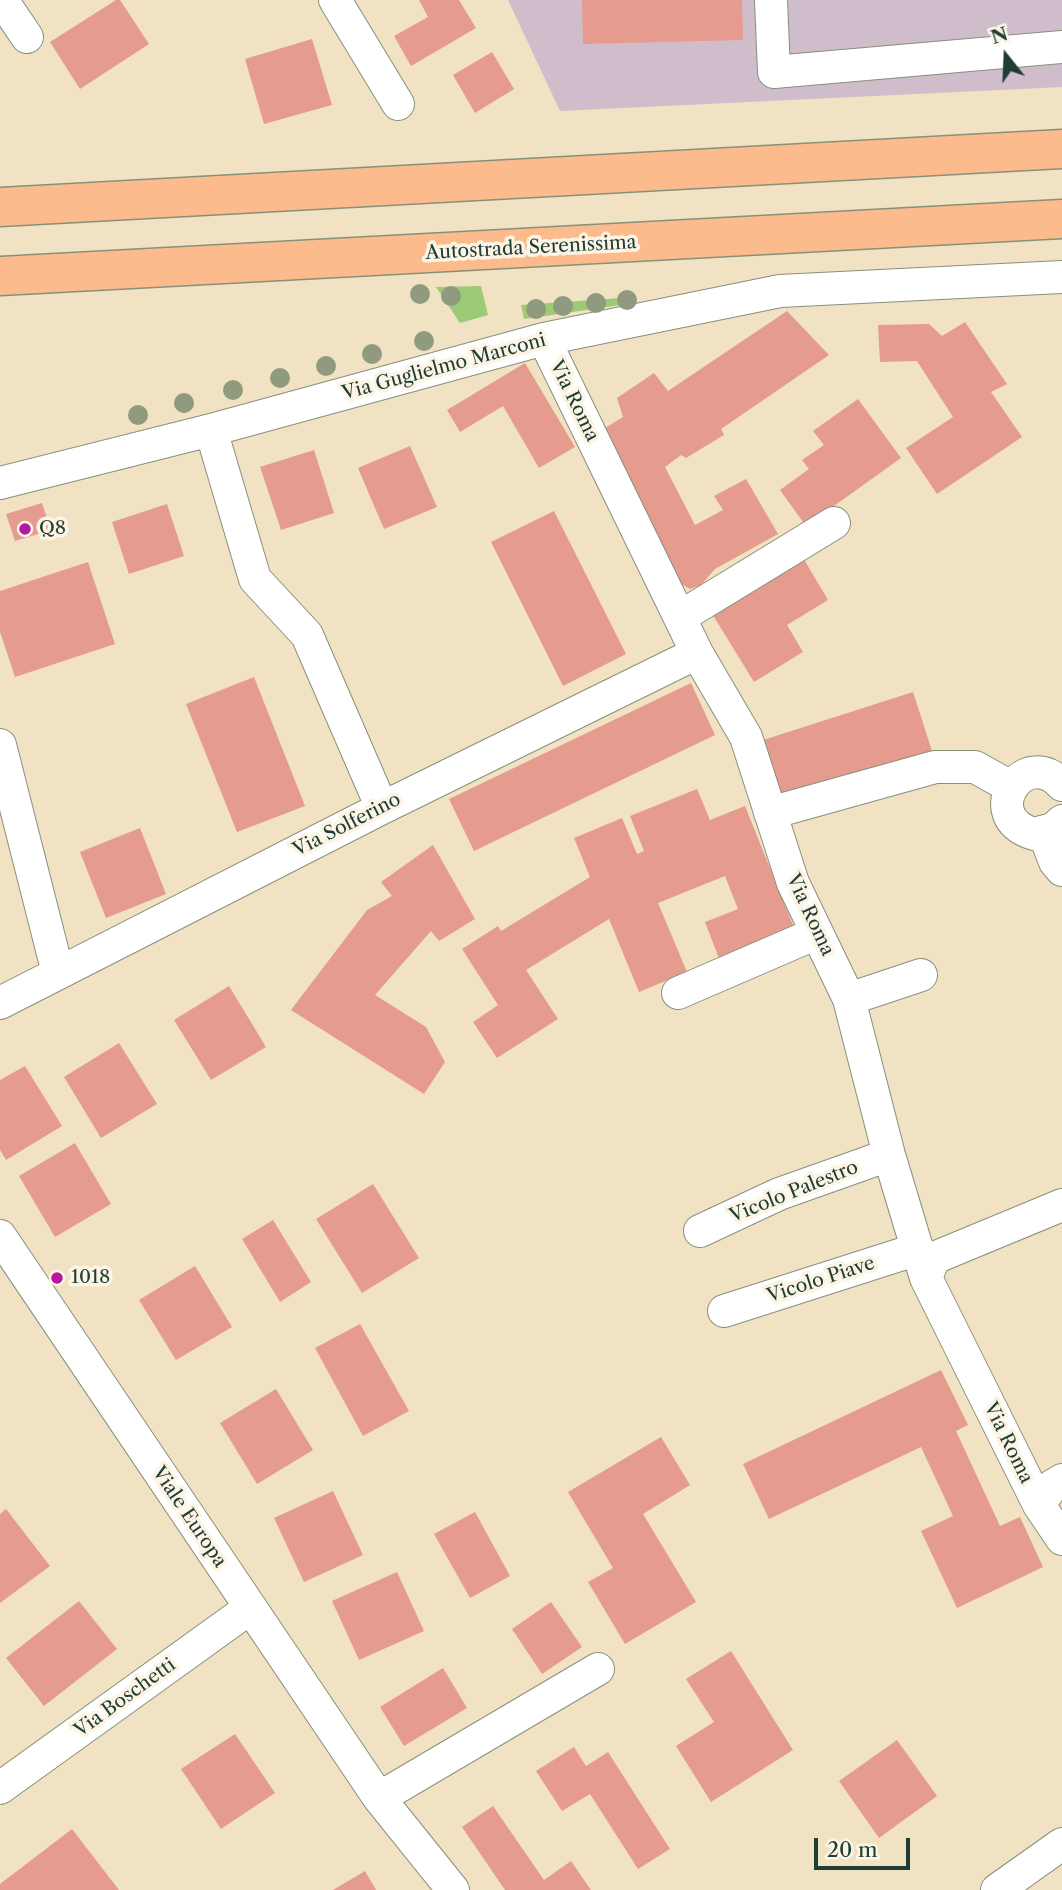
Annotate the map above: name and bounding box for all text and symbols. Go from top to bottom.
north arrow [971,21,1041,91]
text: N [988,22,1011,49]
street label: Autostrada Serenissima [425,231,637,265]
street label: Via Guglielmo Marconi [340,329,548,405]
street label: Via Roma [545,357,603,445]
place label: Q8 [39,518,66,540]
marker: Q8 [17,521,33,537]
street label: Via Solferino [289,788,405,862]
street label: Via Roma [781,870,839,960]
street label: Vicolo Palestro [727,1156,861,1228]
street label: Vicolo Piave [764,1252,878,1308]
place label: 1018 [71,1267,110,1289]
marker: 1018 [49,1270,65,1286]
street label: Via Roma [979,1399,1037,1487]
street label: Viale Europa [147,1462,231,1572]
street label: Via Boschetti [70,1654,180,1742]
scale bar [817,1824,913,1868]
text: 20 m [827,1837,878,1862]

